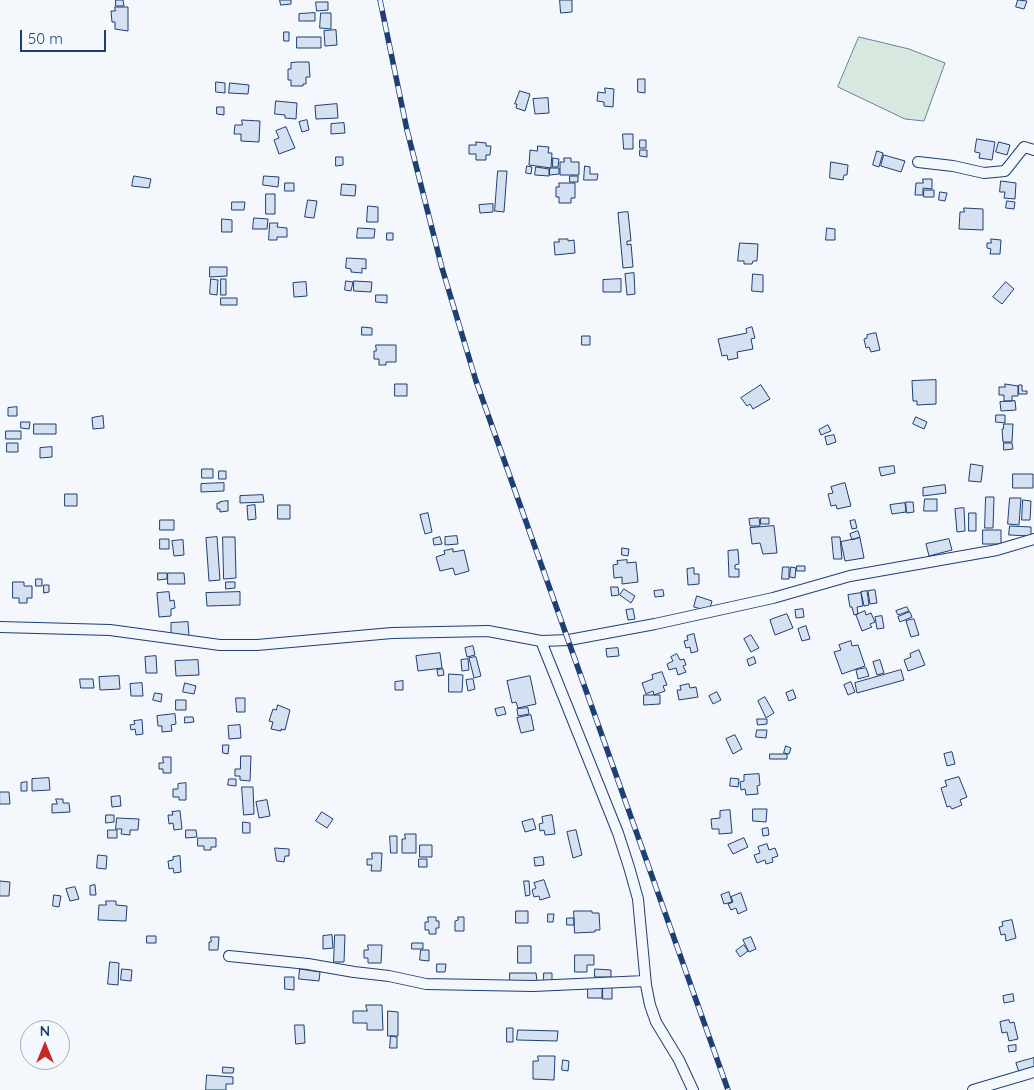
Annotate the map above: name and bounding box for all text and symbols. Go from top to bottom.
scale bar [22,20,109,52]
text: 50 m [28,29,63,48]
north arrow [20,1020,70,1070]
text: N [40,1022,50,1040]

